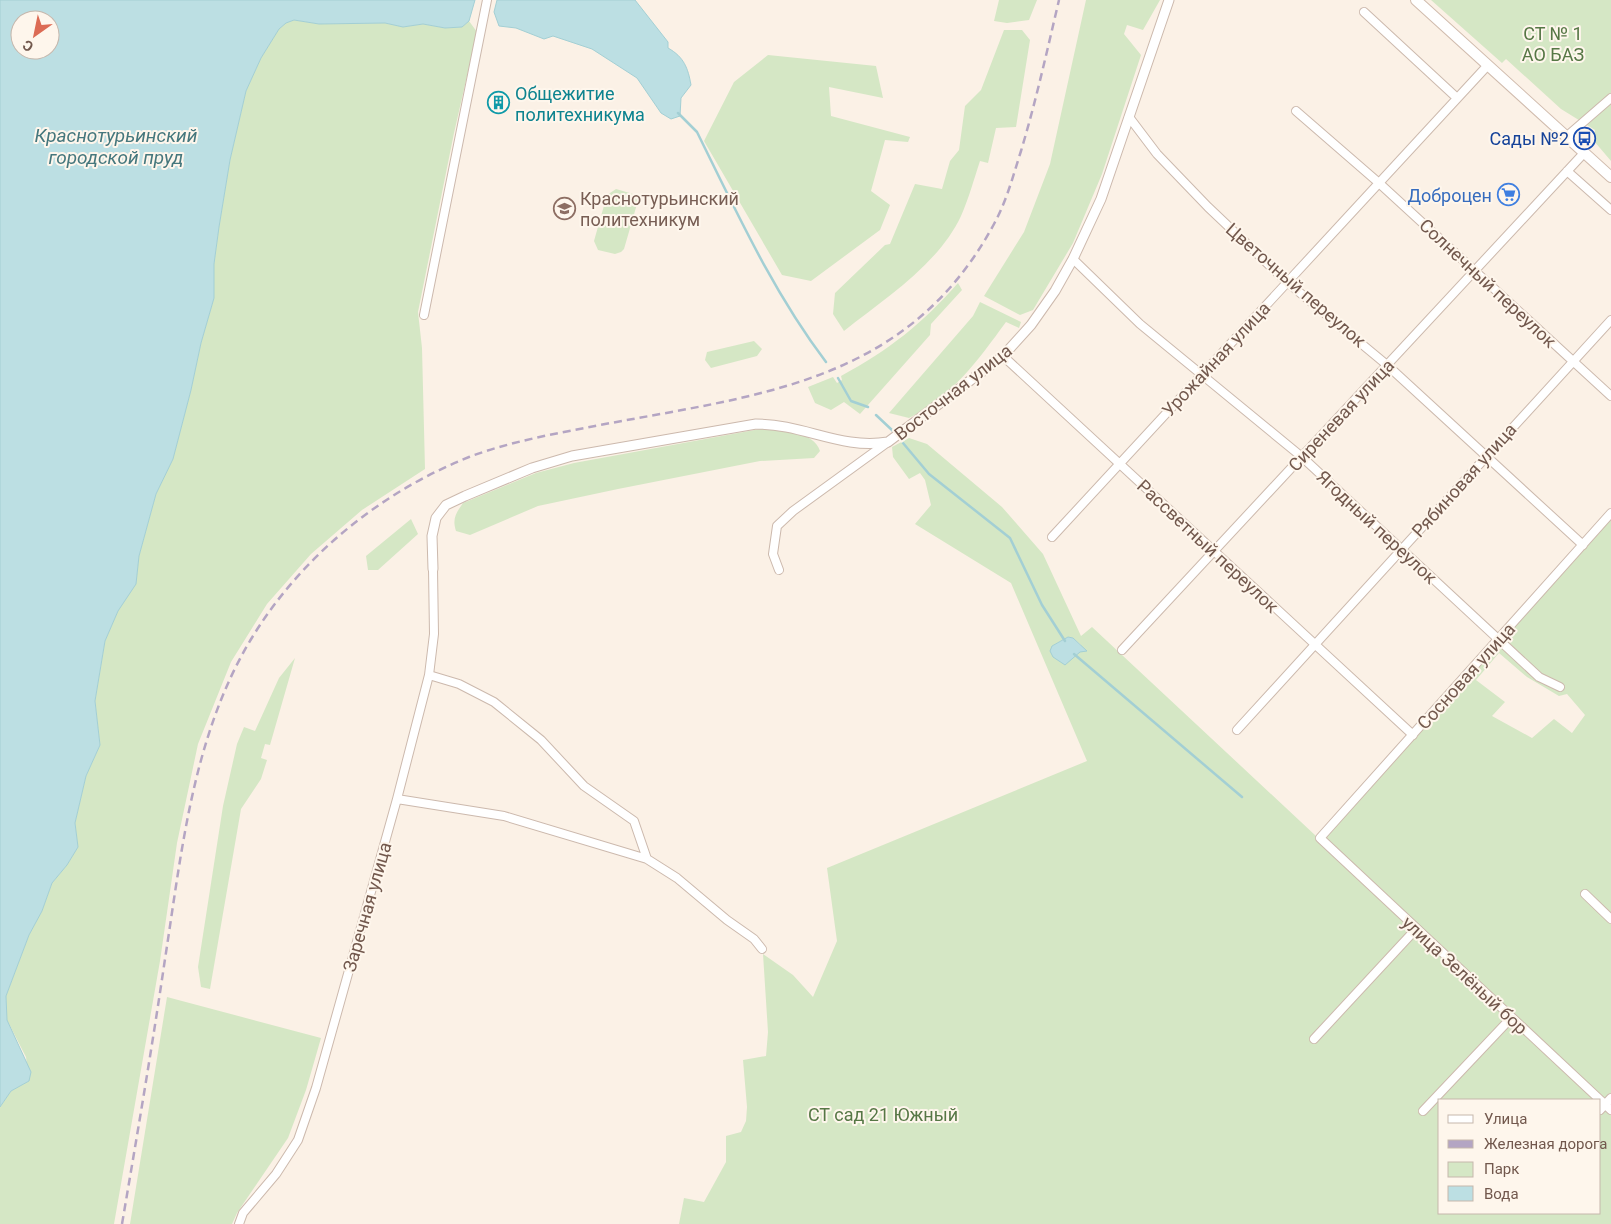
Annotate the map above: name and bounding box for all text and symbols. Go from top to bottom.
north arrow [10,10,60,60]
park label: СТ № 1 АО БАЗ [1522,23,1584,65]
text: С [20,37,36,55]
place label: Общежитие политехникума [515,83,645,125]
building icon: Общежитие политехникума [487,91,511,115]
water label: Краснотурьинский городской пруд [35,124,198,169]
bus stop icon: Сады №2 [1573,126,1597,150]
place label: Сады №2 [1490,128,1569,149]
supermarket icon: Доброцен [1496,183,1520,207]
place label: Доброцен [1407,185,1492,206]
place label: Краснотурьинский политехникум [580,188,739,230]
school or university icon: Краснотурьинский политехникум [552,196,576,220]
street label: Солнечный переулок [1415,214,1561,352]
street label: Цветочный переулок [1222,219,1370,352]
street label: Урожайная улица [1158,298,1274,420]
street label: Восточная улица [890,340,1016,444]
street label: Сиреневая улица [1284,355,1398,475]
street label: Рябиновая улица [1407,419,1521,541]
street label: Ягодный переулок [1313,466,1442,588]
street label: Рассветный переулок [1133,475,1283,617]
street label: Сосновая улица [1413,618,1519,734]
street label: Заречная улица [338,840,396,974]
street label: улица Зелёный бор [1398,912,1532,1038]
legend [1438,1099,1601,1214]
park label: СТ сад 21 Южный [808,1104,958,1125]
text: Улица [1484,1110,1527,1128]
text: Железная дорога [1484,1135,1607,1153]
text: Парк [1484,1160,1519,1178]
text: Вода [1484,1185,1519,1203]

